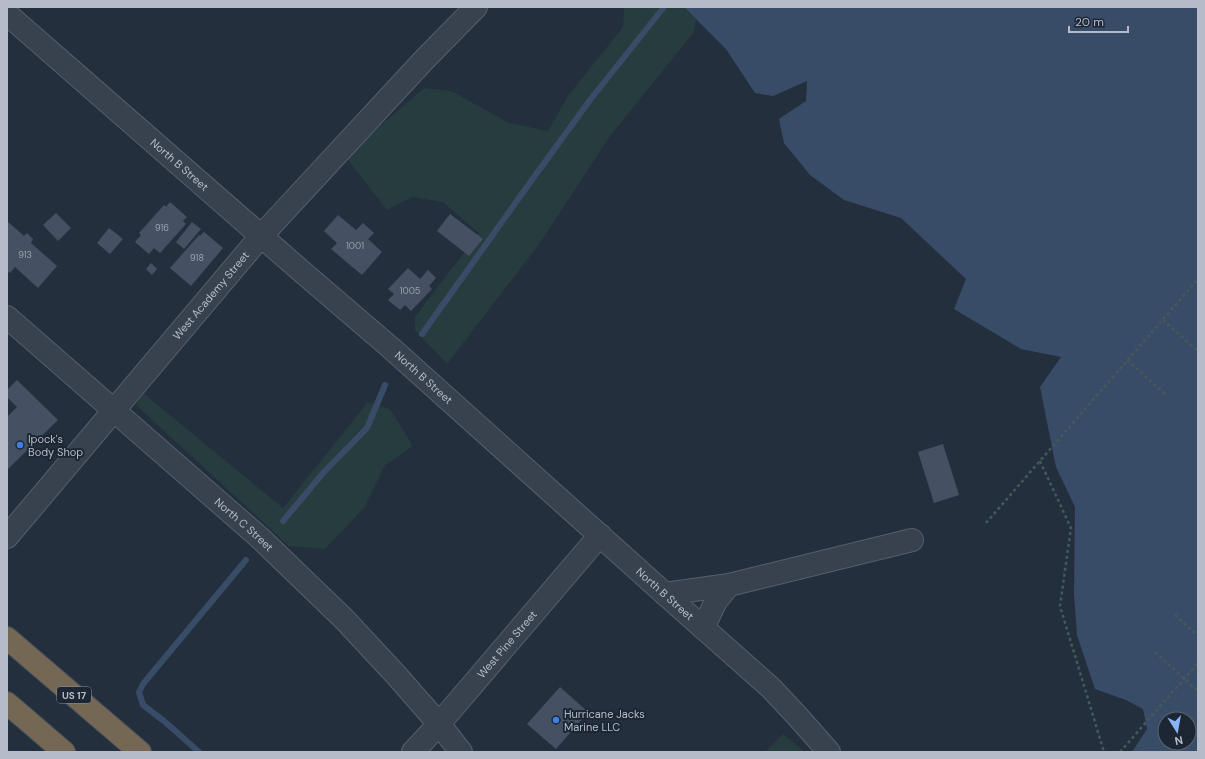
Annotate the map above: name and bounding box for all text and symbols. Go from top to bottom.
scale bar [1069,8,1128,34]
text: 20 m [1075,14,1104,30]
street label: North B Street [148,136,211,194]
house number: 916 [155,222,169,234]
house number: 1001 [346,240,364,252]
street label: West Academy Street [170,248,252,343]
house number: 913 [18,249,32,261]
house number: 918 [190,252,204,264]
house number: 1005 [400,285,420,297]
street label: North B Street [392,348,455,407]
place label: Ipock's Body Shop [28,432,83,459]
marker: Ipock's Body Shop [15,440,25,450]
street label: North C Street [212,495,276,554]
street label: North B Street [633,564,697,623]
street label: West Pine Street [474,607,540,681]
road number: US 17 [57,687,91,703]
place label: Hurricane Jacks Marine LLC [564,707,645,734]
north arrow [1157,711,1197,751]
marker: Hurricane Jacks Marine LLC [551,715,561,725]
text: N [1174,733,1184,748]

